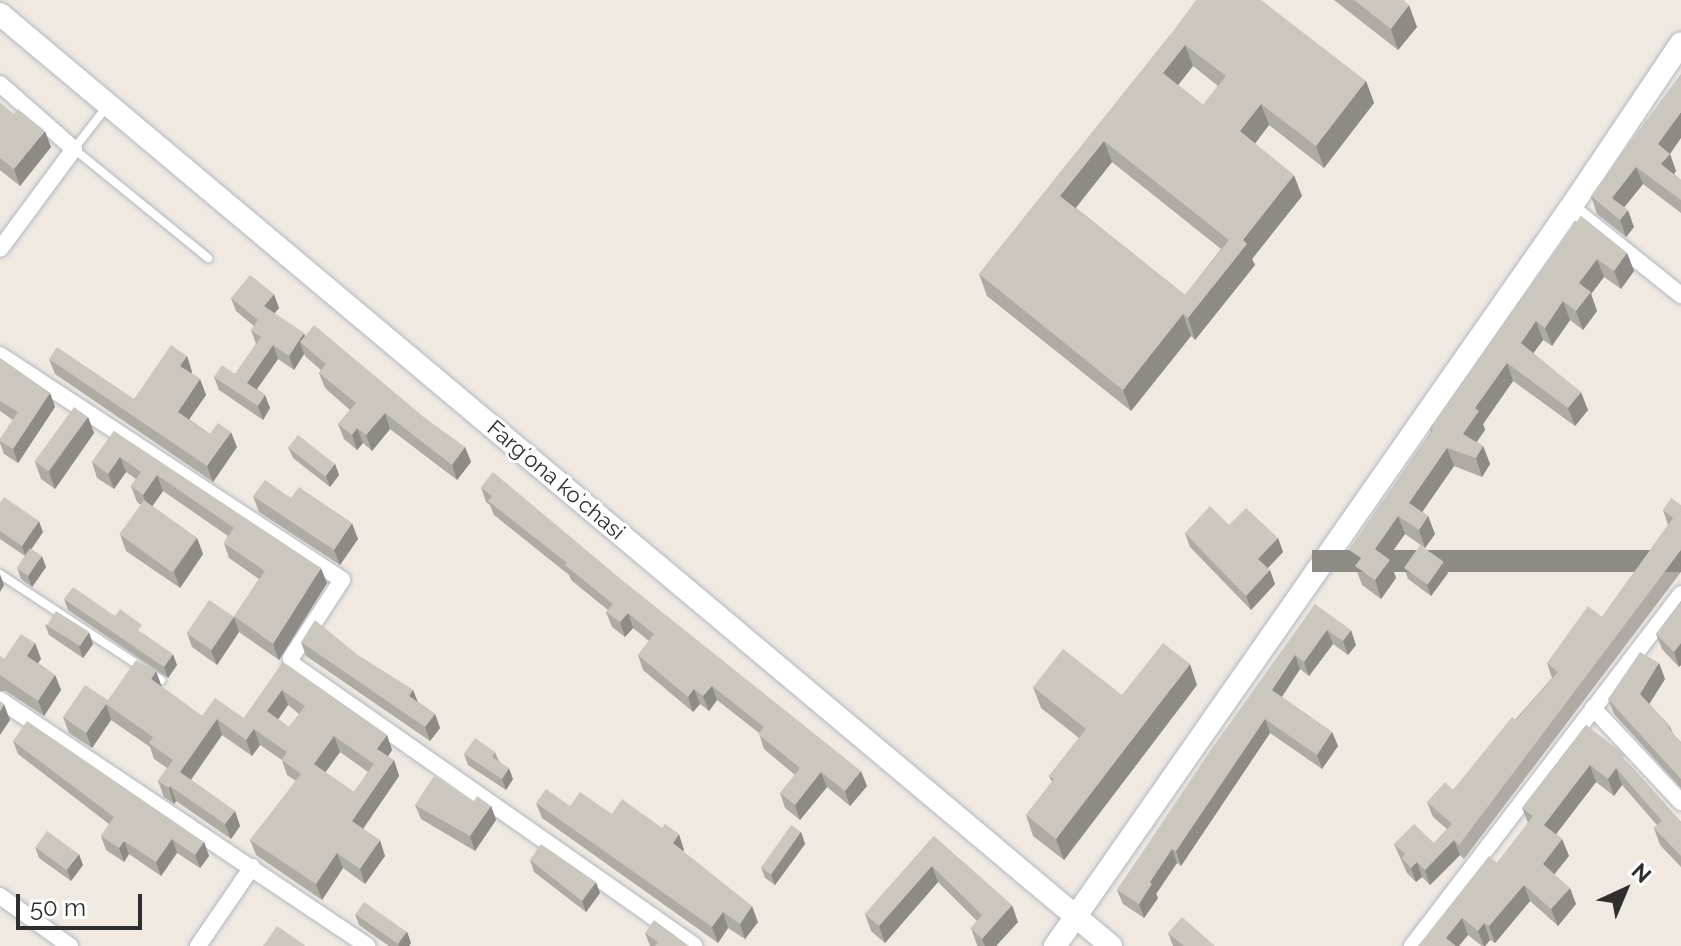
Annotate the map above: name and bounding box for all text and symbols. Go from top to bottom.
street label: Fargʻona koʻchasi [482,415,630,545]
north arrow [1585,850,1665,930]
text: N [1627,858,1657,888]
scale bar [20,878,146,928]
text: 50 m [30,893,86,922]

